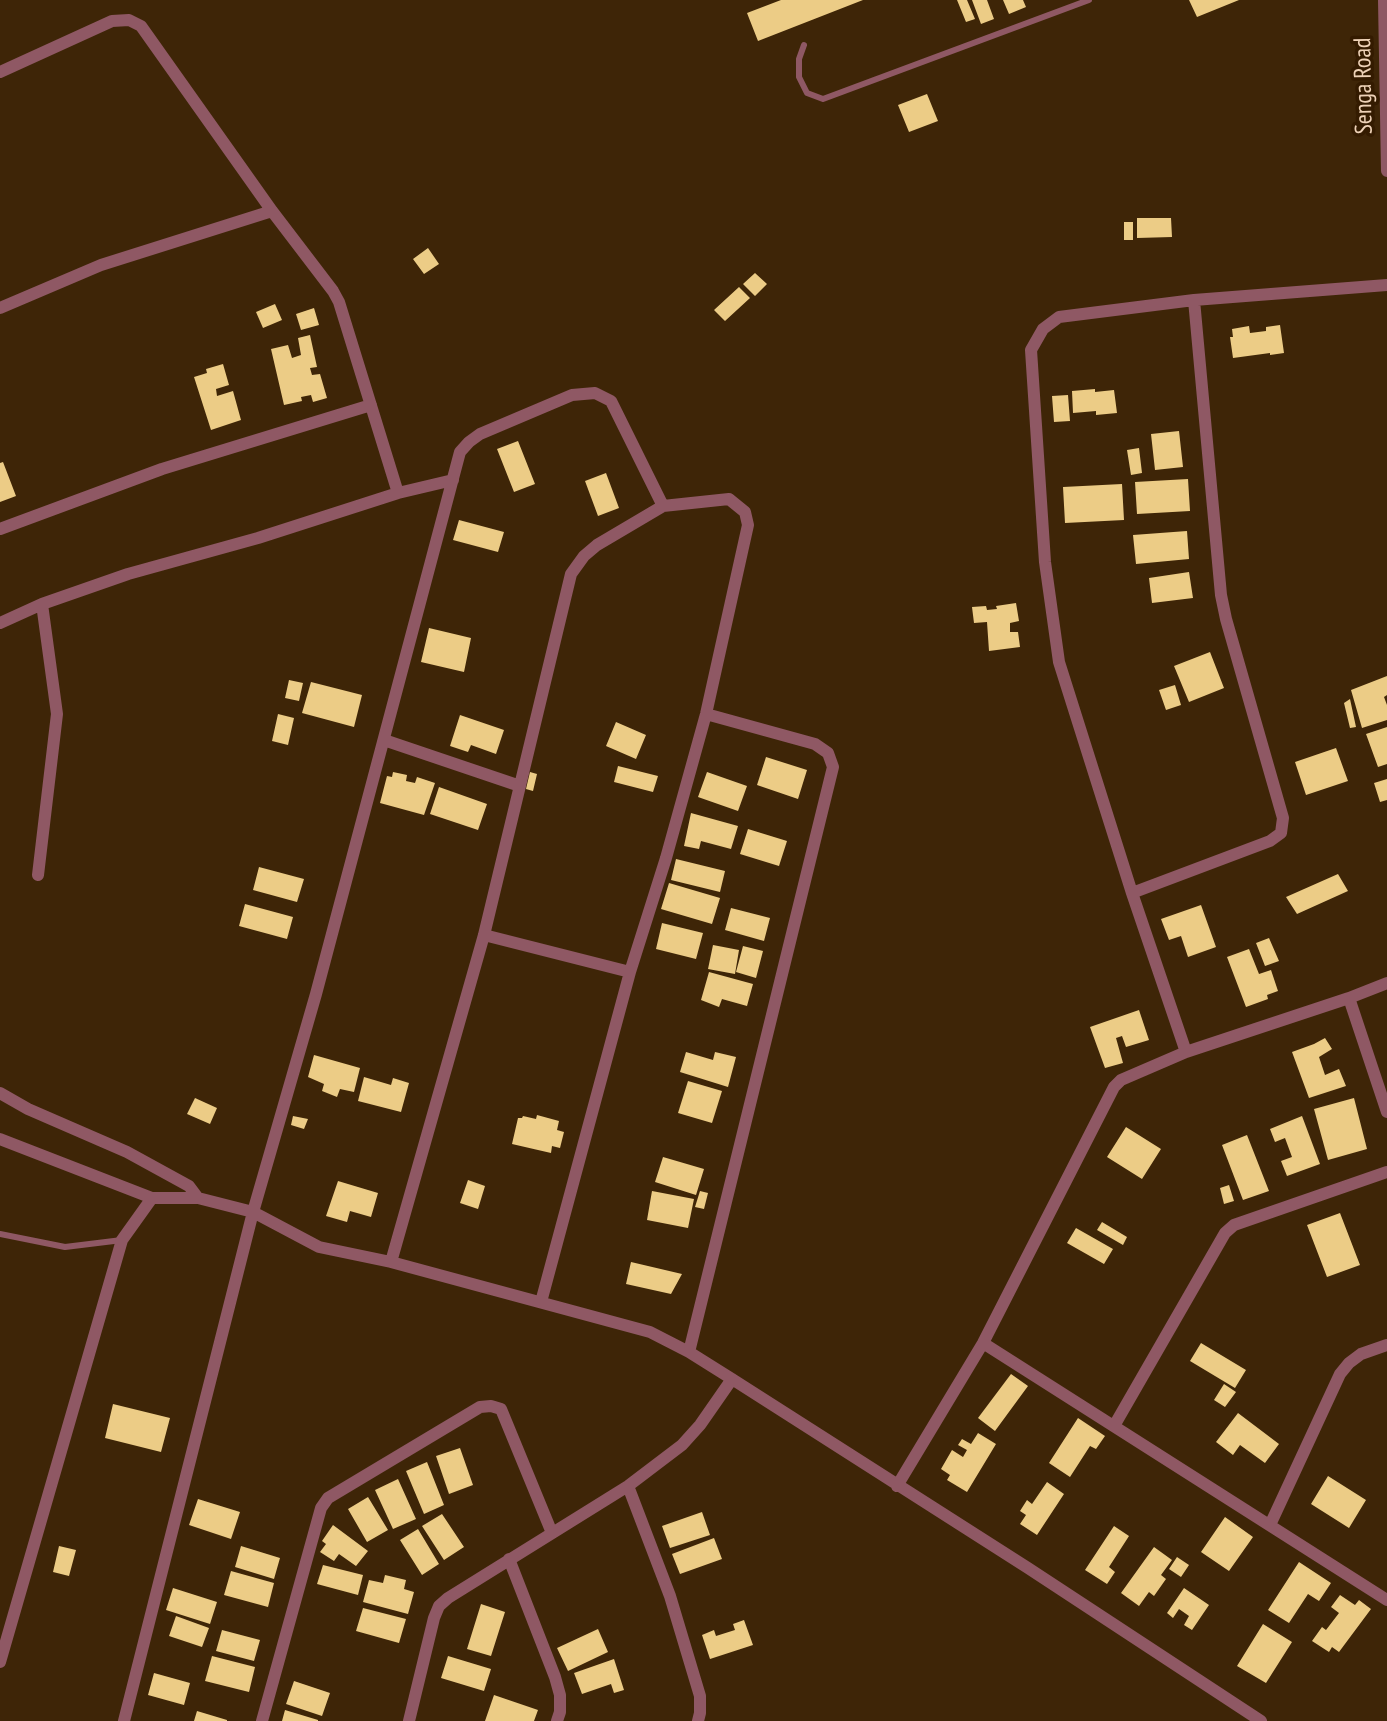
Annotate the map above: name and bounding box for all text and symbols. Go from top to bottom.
street label: Senga Road [1349,37,1379,135]

